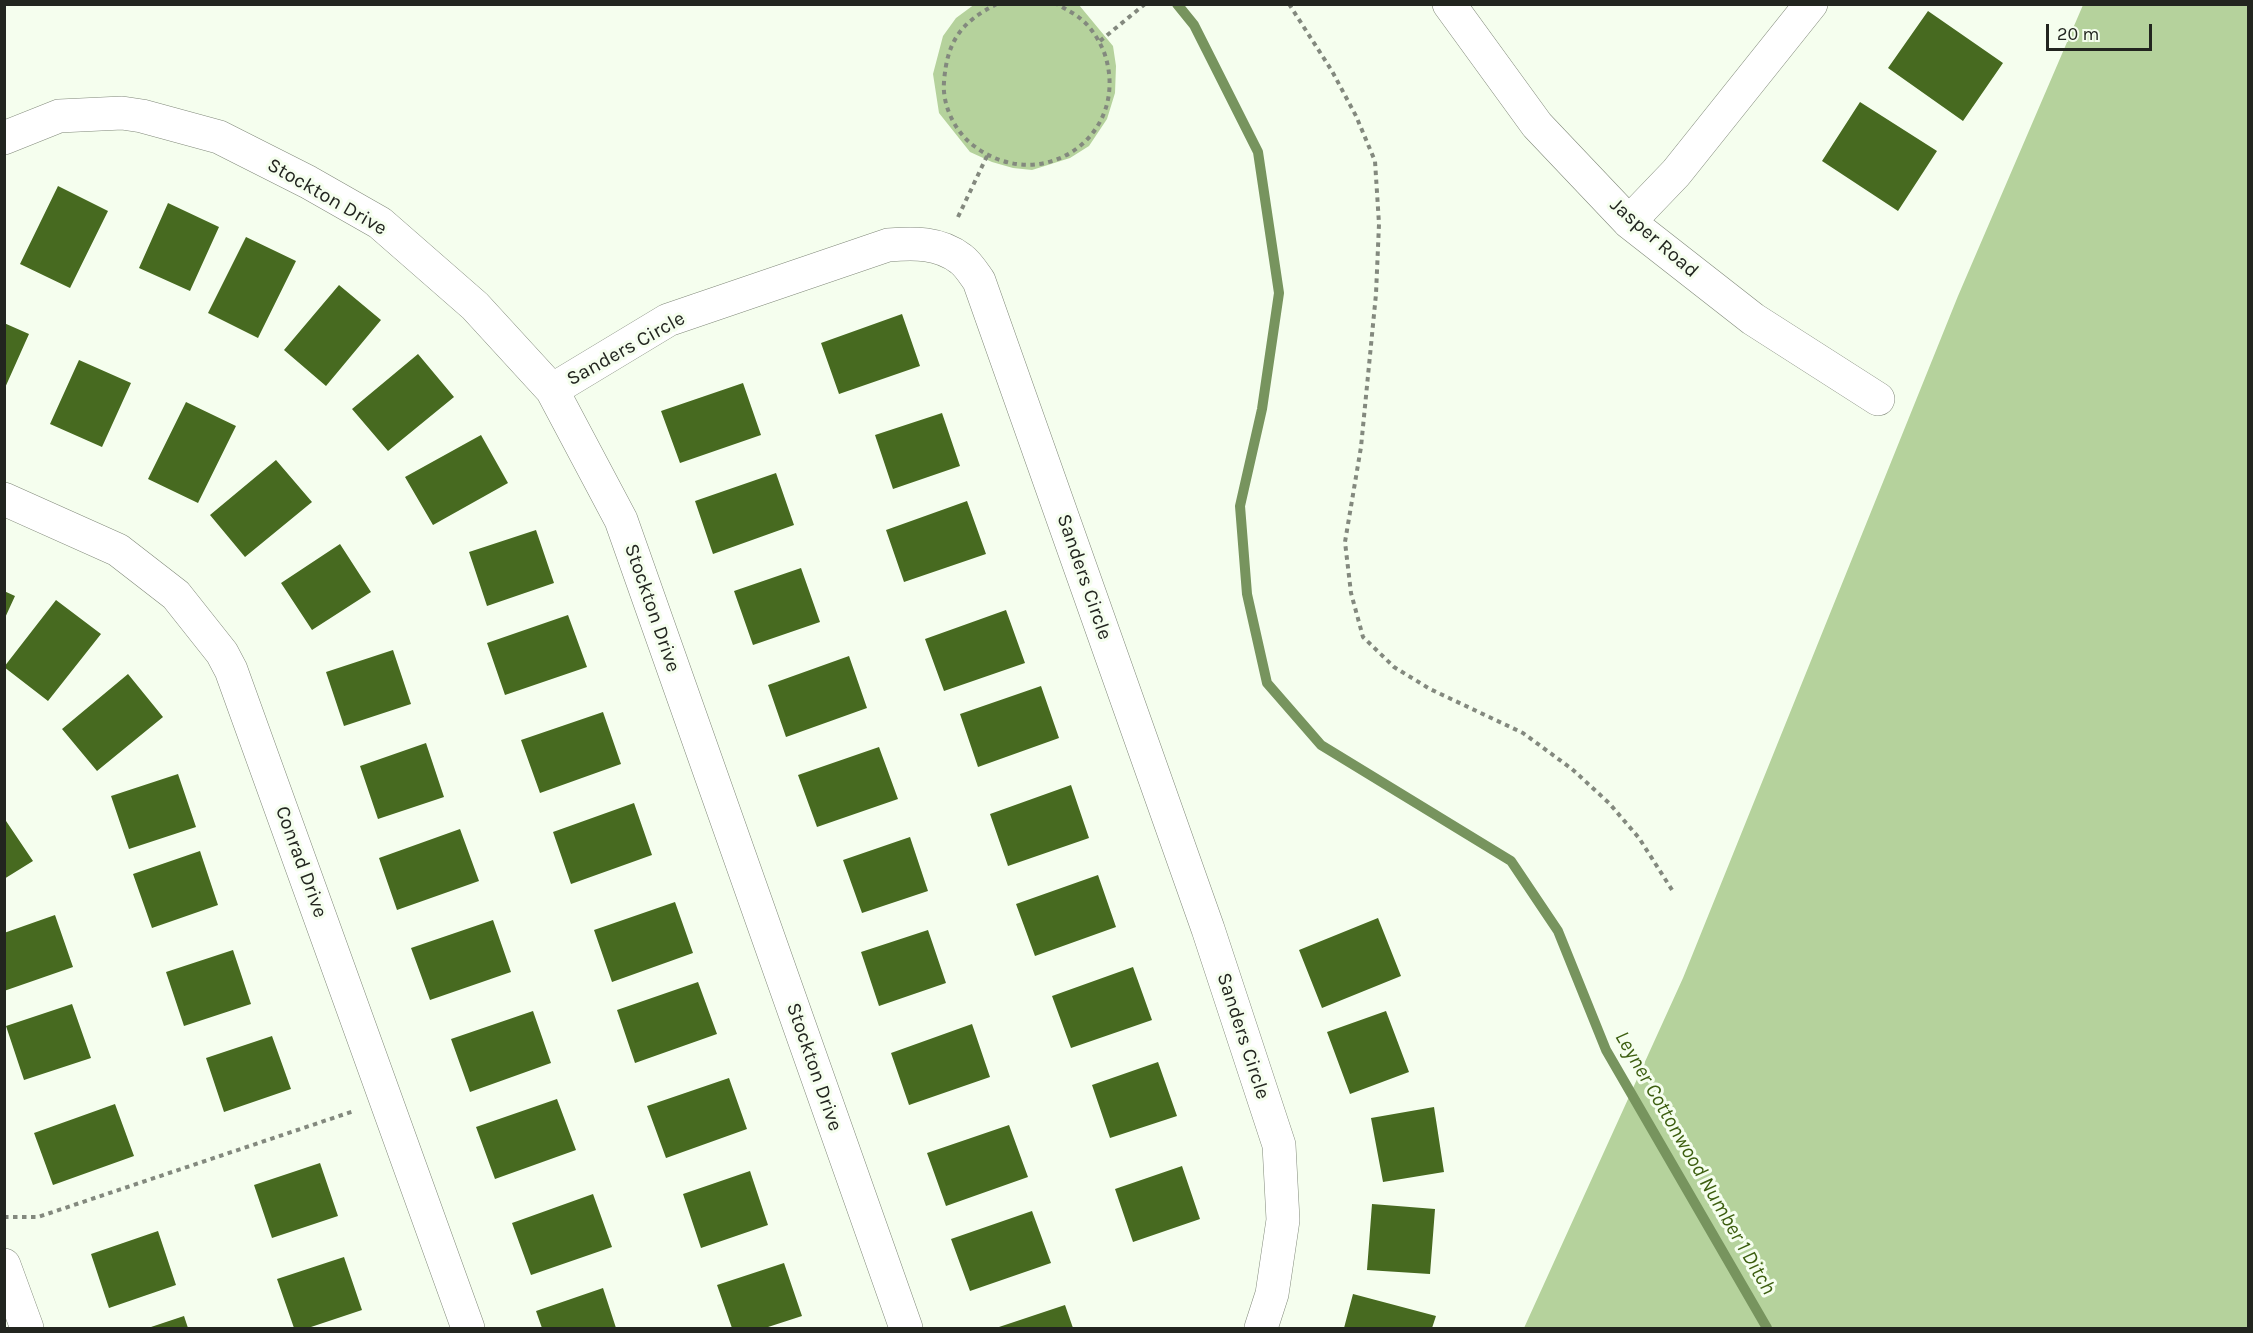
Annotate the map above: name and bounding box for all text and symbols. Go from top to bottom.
scale bar [2049,12,2156,50]
text: 20 m [2057,23,2099,45]
street label: Stockton Drive [263,153,391,241]
street label: Jasper Road [1605,193,1703,283]
street label: Sanders Circle [563,307,689,391]
street label: Sanders Circle [1051,511,1117,643]
street label: Stockton Drive [619,541,685,675]
street label: Conrad Drive [270,803,332,921]
street label: Sanders Circle [1211,970,1275,1102]
street label: Stockton Drive [781,1000,847,1134]
water label: Leyner Cottonwood Number 1 Ditch [1609,1027,1781,1299]

